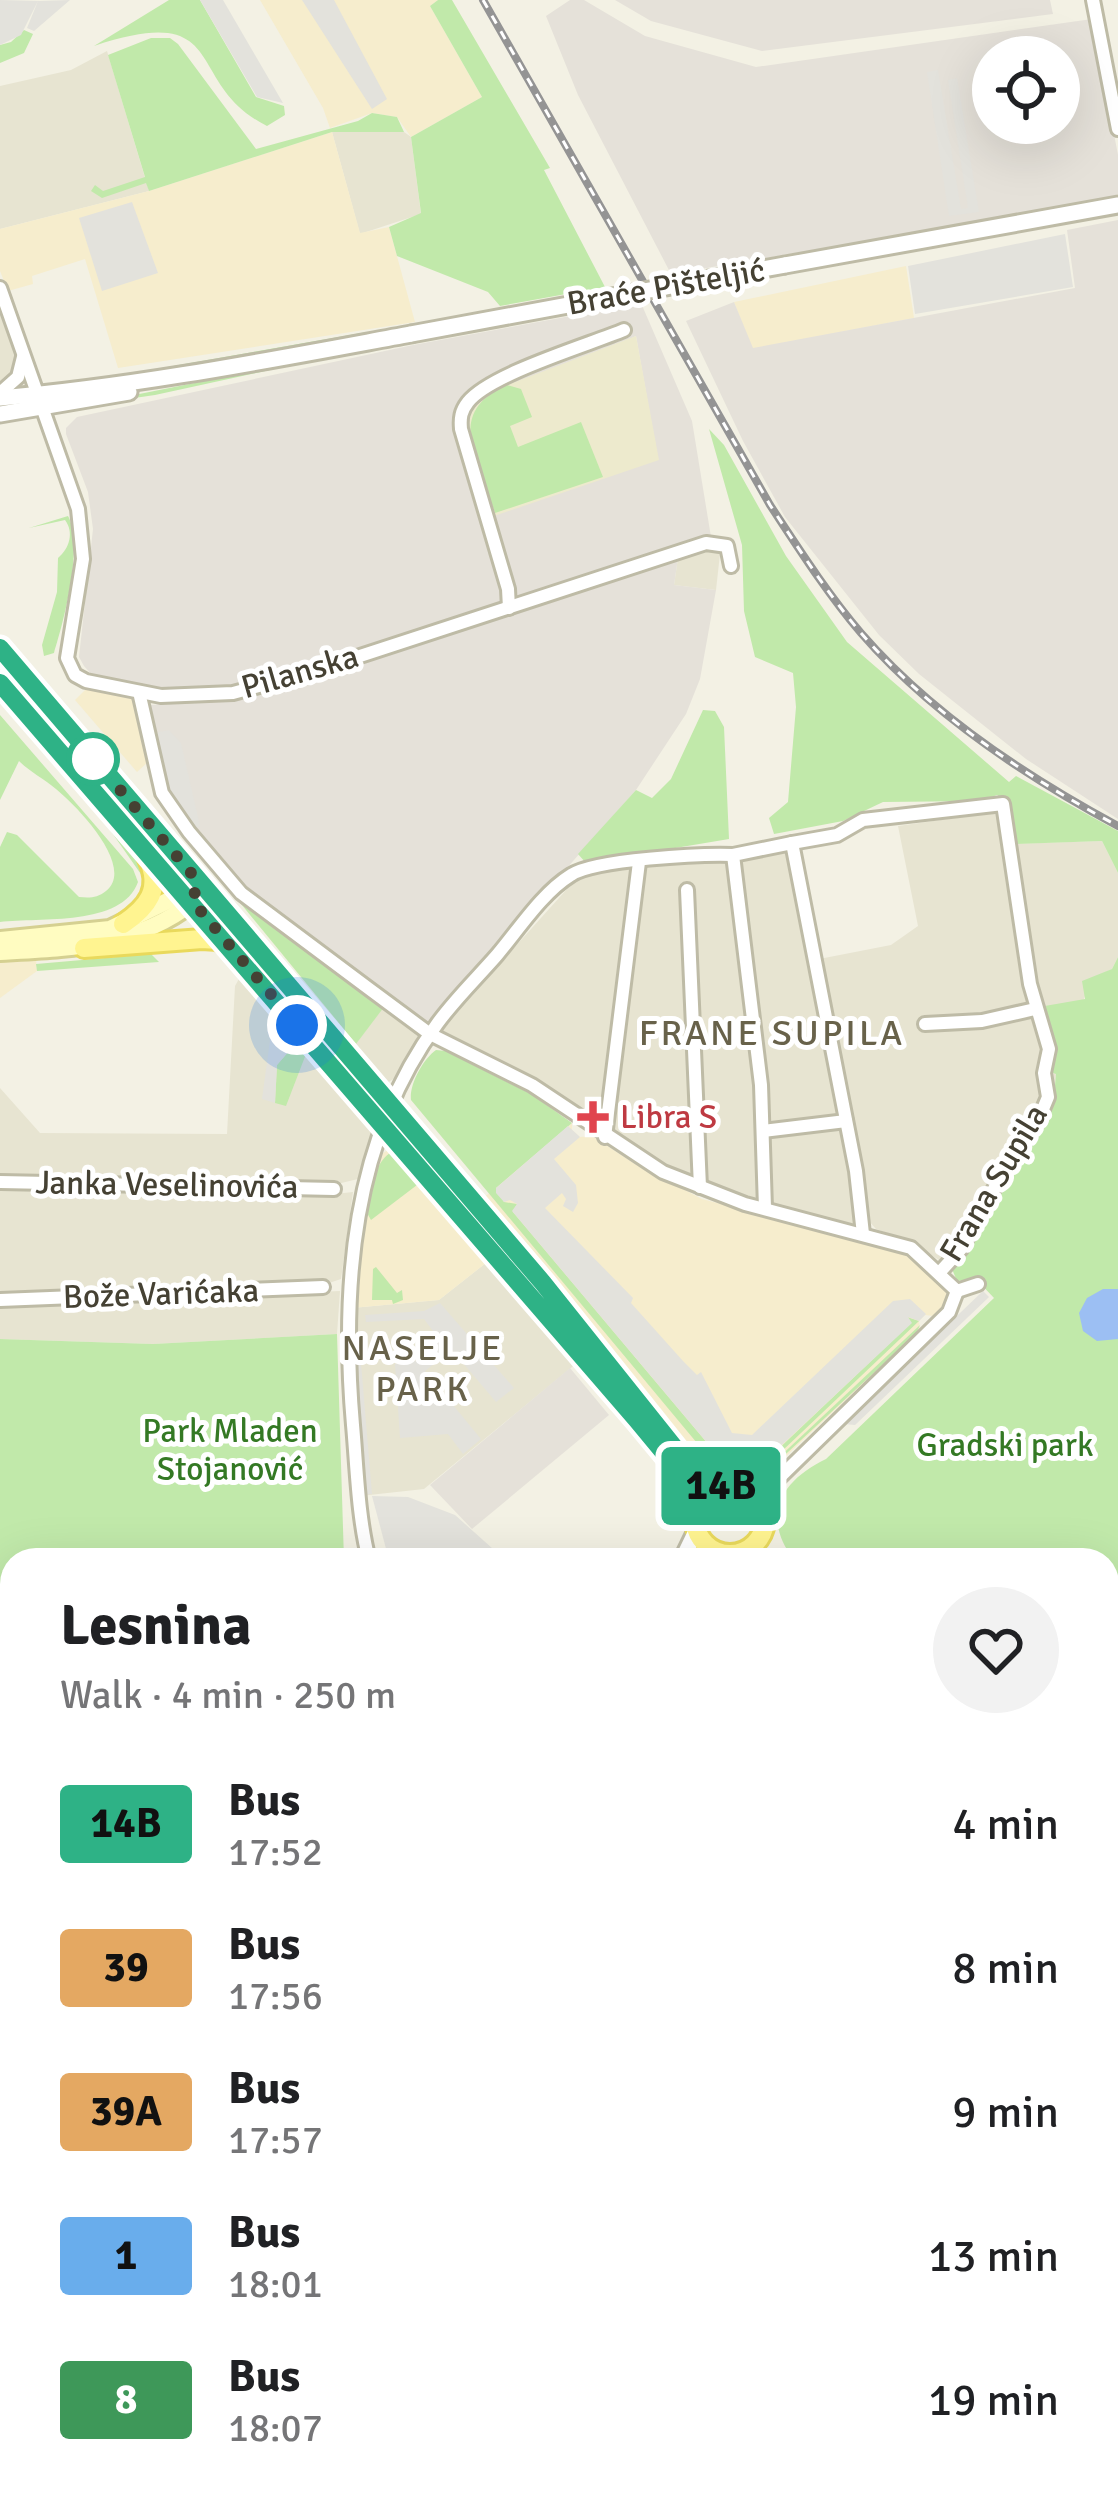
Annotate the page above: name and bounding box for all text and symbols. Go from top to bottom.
map controls [972,36,1080,144]
button: locate [972,36,1080,144]
street label: Braće Pišteljić [564,249,768,325]
street label: Pilanska [237,636,363,708]
unlabelled marker [68,734,118,784]
your location [267,995,327,1055]
district label: FRANE SUPILA [639,1011,905,1056]
place label: Libra S [620,1097,717,1138]
street label: Frana Supila [931,1097,1057,1269]
marker: Libra S [577,1101,609,1133]
street label: Janka Veselinovića [35,1162,299,1208]
street label: Bože Varićaka [62,1270,260,1318]
district label: NASELJE PARK [342,1326,504,1412]
park label: Park Mladen Stojanović [142,1411,318,1490]
park label: Gradski park [916,1425,1094,1466]
line badge: 14B [652,1447,790,1525]
text: 14B [685,1460,757,1511]
button: heart [933,1587,1059,1713]
text: Lesnina [60,1590,251,1661]
text: Walk · 4 min · 250 m [60,1671,396,1719]
text: Bus [228,1773,300,1828]
text: 4 min [952,1797,1059,1852]
text: 14B [90,1798,162,1849]
text: 17:52 [228,1828,323,1876]
text: Bus [228,1917,300,1972]
text: 8 min [952,1941,1059,1996]
text: 39 [103,1942,149,1993]
text: 17:56 [228,1972,323,2020]
text: Bus [228,2061,300,2116]
text: 9 min [952,2085,1059,2140]
text: 39A [90,2086,162,2137]
text: 17:57 [228,2116,323,2164]
text: Bus [228,2205,300,2260]
text: 13 min [928,2229,1059,2284]
text: 1 [115,2230,137,2281]
text: 18:01 [228,2260,323,2308]
text: Bus [228,2349,300,2404]
text: 19 min [928,2373,1059,2428]
text: 8 [115,2374,137,2425]
text: 18:07 [228,2404,323,2452]

